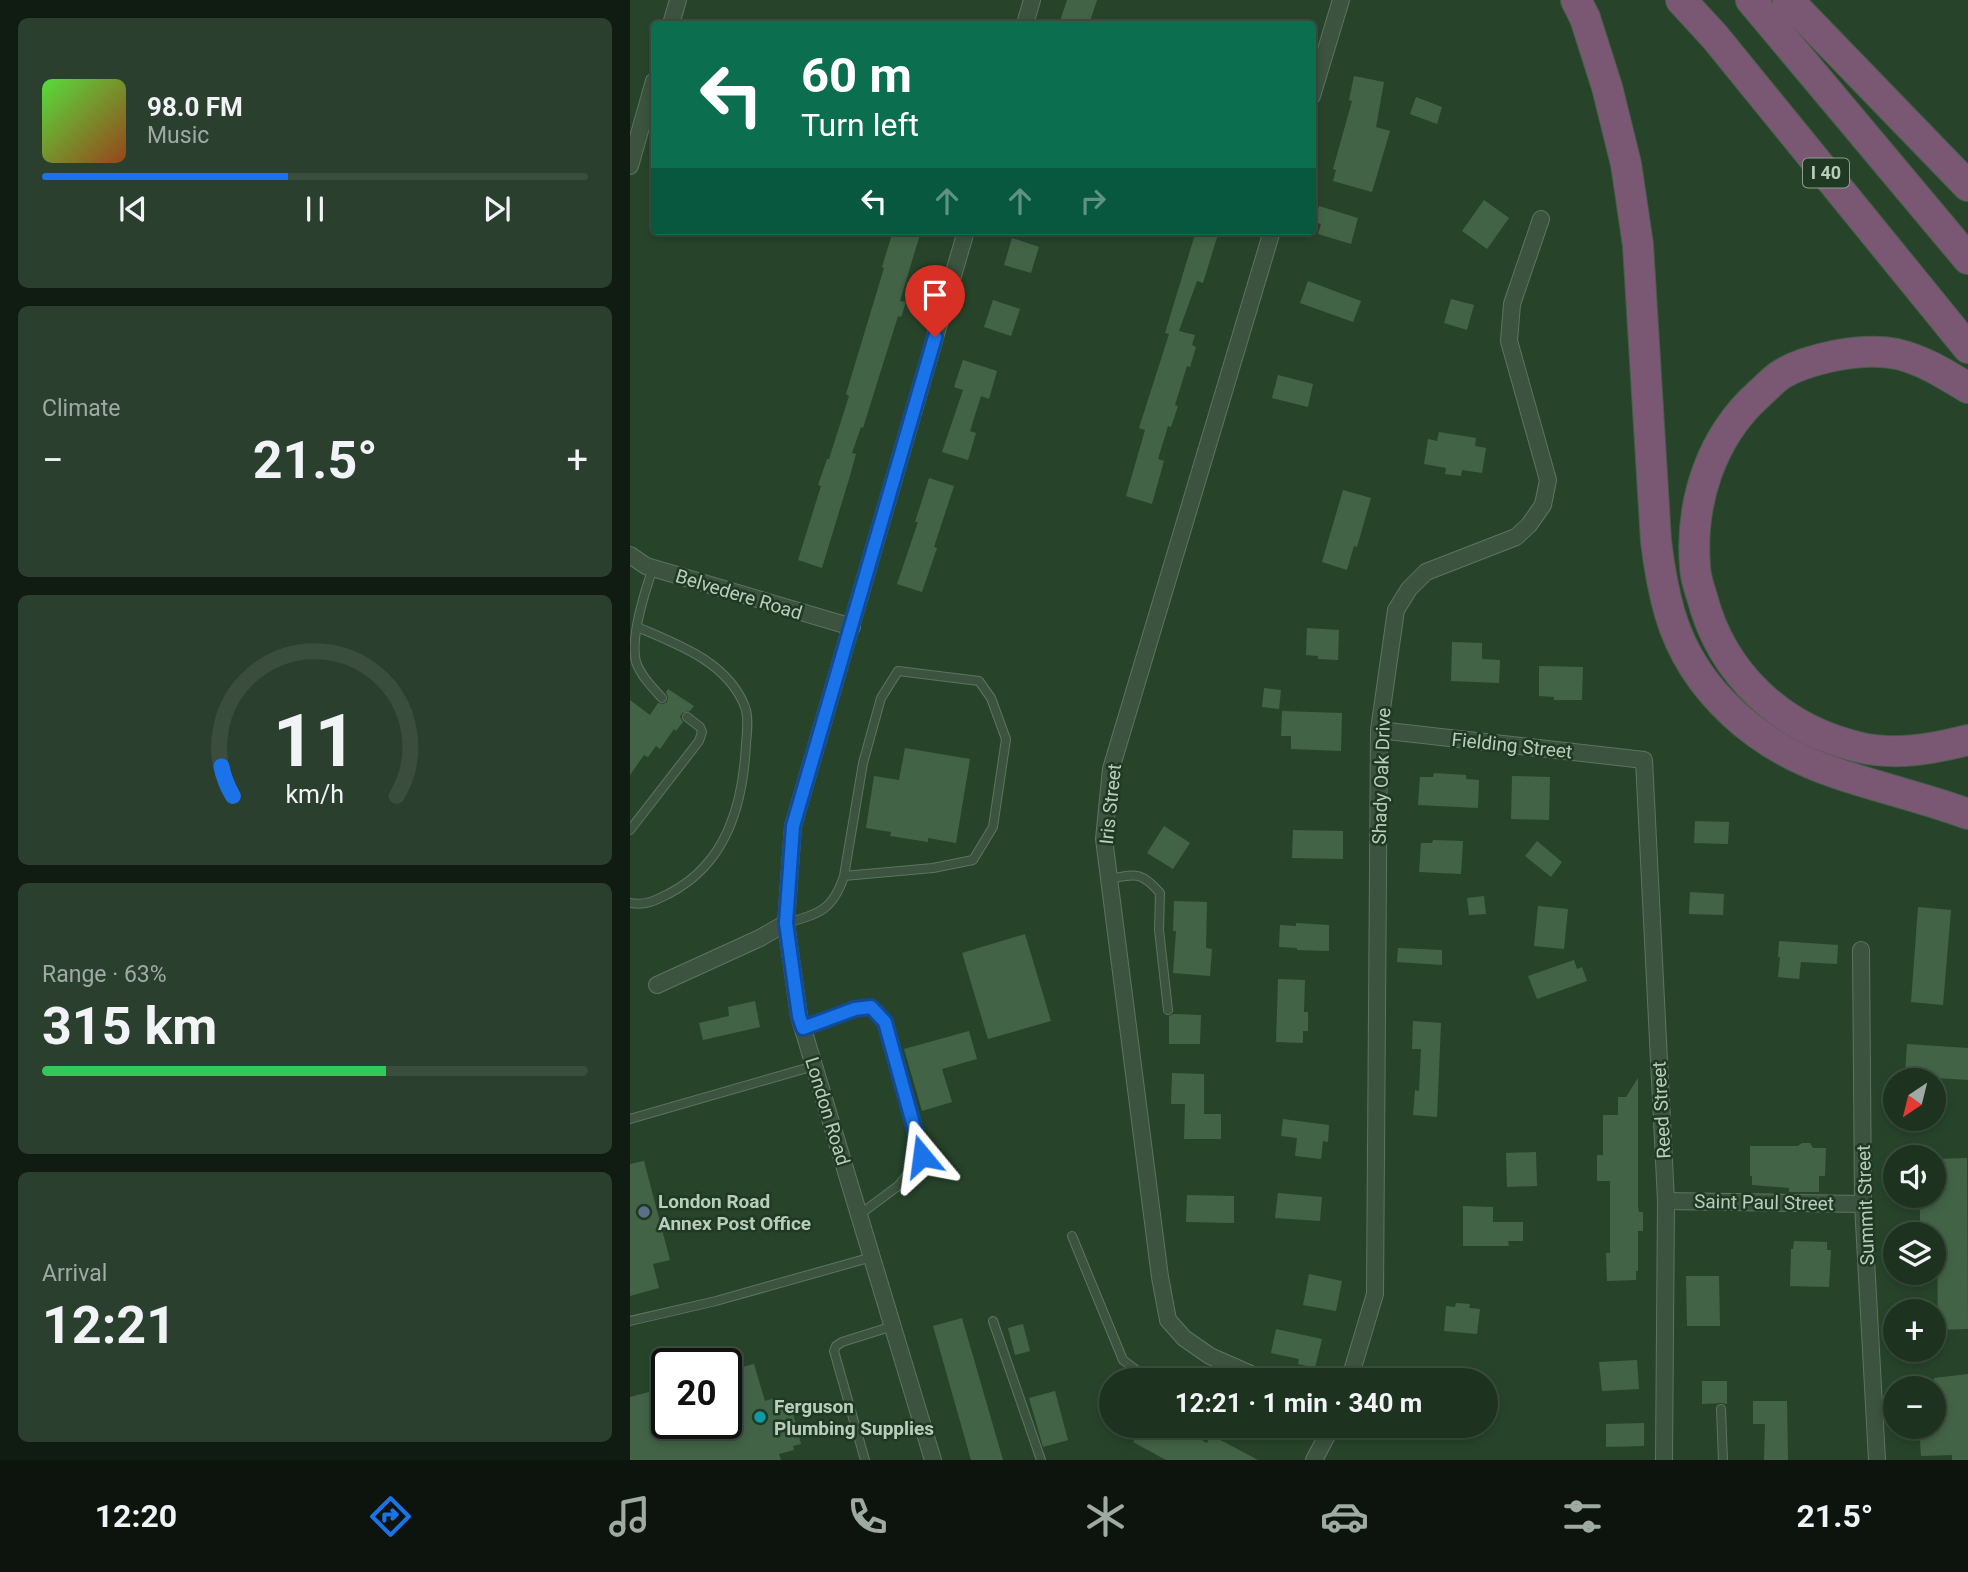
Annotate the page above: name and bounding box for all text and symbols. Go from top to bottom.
text: 60 m [801,47,912,104]
icon: left [686,49,777,140]
text: 98.0 FM [147,92,243,122]
text: Turn left [801,106,919,144]
text: Music [147,122,209,149]
road number: I 40 [1803,158,1849,188]
icon: left [855,182,893,220]
icon: ahead [928,182,966,220]
icon: ahead [1001,182,1039,220]
icon: right [1074,182,1112,220]
icon: previous [114,190,152,228]
icon: pause [296,190,334,228]
icon: next [478,190,516,228]
pin [905,265,965,337]
icon: arrive [916,276,954,314]
text: Climate [42,395,121,422]
text: 21.5° [253,430,378,491]
text: − [42,438,64,482]
text: + [566,438,588,482]
street label: Belvedere Road [673,564,805,625]
text: 11 [273,698,357,784]
street label: Shady Oak Drive [1368,707,1395,845]
street label: Fielding Street [1450,728,1573,763]
street label: Iris Street [1095,763,1126,845]
text: km/h [286,780,344,809]
text: Range · 63% [42,961,167,988]
text: 315 km [42,996,217,1057]
street label: London Road [800,1054,855,1168]
street label: Reed Street [1647,1061,1676,1159]
north arrow [1883,1068,1946,1130]
map controls [1883,1068,1946,1439]
position arrow [885,1119,959,1193]
street label: Summit Street [1852,1144,1879,1266]
button: sound [1883,1145,1946,1208]
place label: London Road Annex Post Office [658,1190,811,1235]
street label: Saint Paul Street [1694,1190,1834,1215]
marker: London Road Annex Post Office [636,1204,652,1220]
button: layers [1883,1222,1946,1285]
text: Arrival [42,1260,107,1287]
text: 12:21 [42,1295,176,1356]
button: + [1883,1299,1946,1362]
speed limit sign: 20 [651,1348,742,1439]
button: − [1883,1376,1946,1439]
text: 12:21 · 1 min · 340 m [1175,1388,1422,1418]
place label: Ferguson Plumbing Supplies [774,1395,934,1440]
marker: Ferguson Plumbing Supplies [752,1409,768,1425]
icon: directions [366,1492,415,1541]
icon: music [605,1492,654,1541]
icon: phone [843,1492,892,1541]
icon: climate [1081,1492,1130,1541]
icon: car [1320,1492,1369,1541]
icon: filters [1558,1492,1607,1541]
text: 12:20 [95,1497,177,1535]
text: 21.5° [1796,1497,1873,1535]

